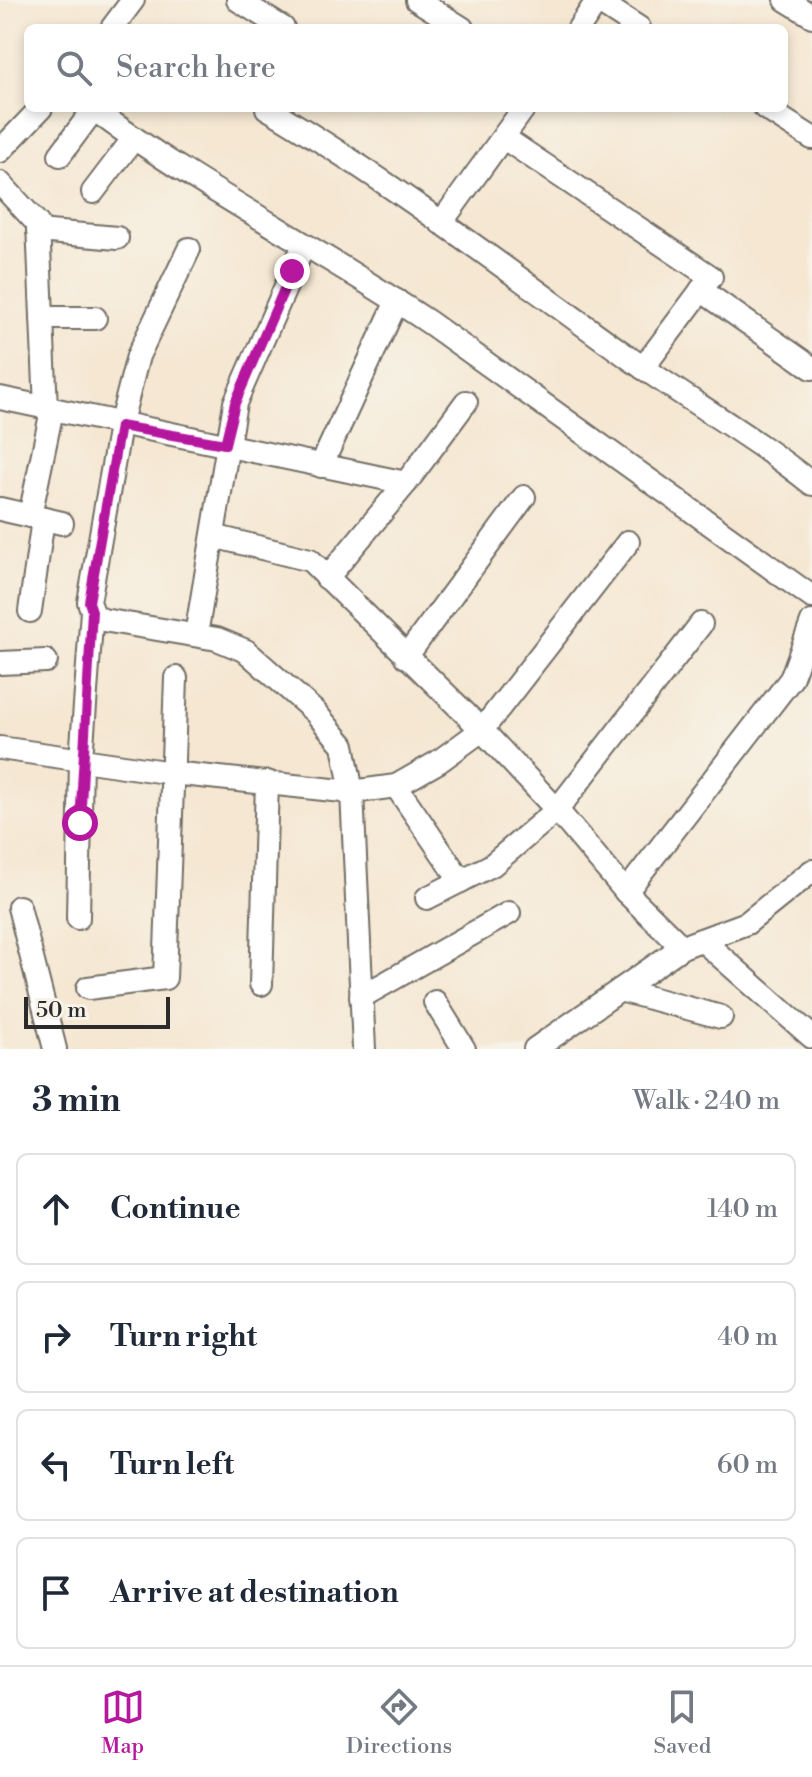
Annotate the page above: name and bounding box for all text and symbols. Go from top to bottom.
search box [24,24,788,112]
icon: search [52,46,96,90]
text: Search here [116,49,276,87]
route end [274,253,310,289]
route start [62,805,98,841]
scale bar [24,993,170,1029]
text: 50 m [36,997,87,1024]
text: 3 min [32,1080,121,1122]
text: Walk · 240 m [633,1085,780,1117]
icon: ahead [34,1187,78,1231]
text: Continue [110,1190,241,1228]
text: 140 m [707,1193,778,1225]
icon: right [34,1315,78,1359]
text: Turn right [110,1318,257,1356]
text: 40 m [717,1321,778,1353]
icon: left [34,1443,78,1487]
text: Turn left [110,1446,234,1484]
text: 60 m [717,1449,778,1481]
icon: arrive [34,1571,78,1615]
text: Arrive at destination [110,1574,399,1612]
tab: Map [101,1685,145,1760]
tab: Directions [346,1685,452,1760]
tab: Saved [654,1685,711,1760]

